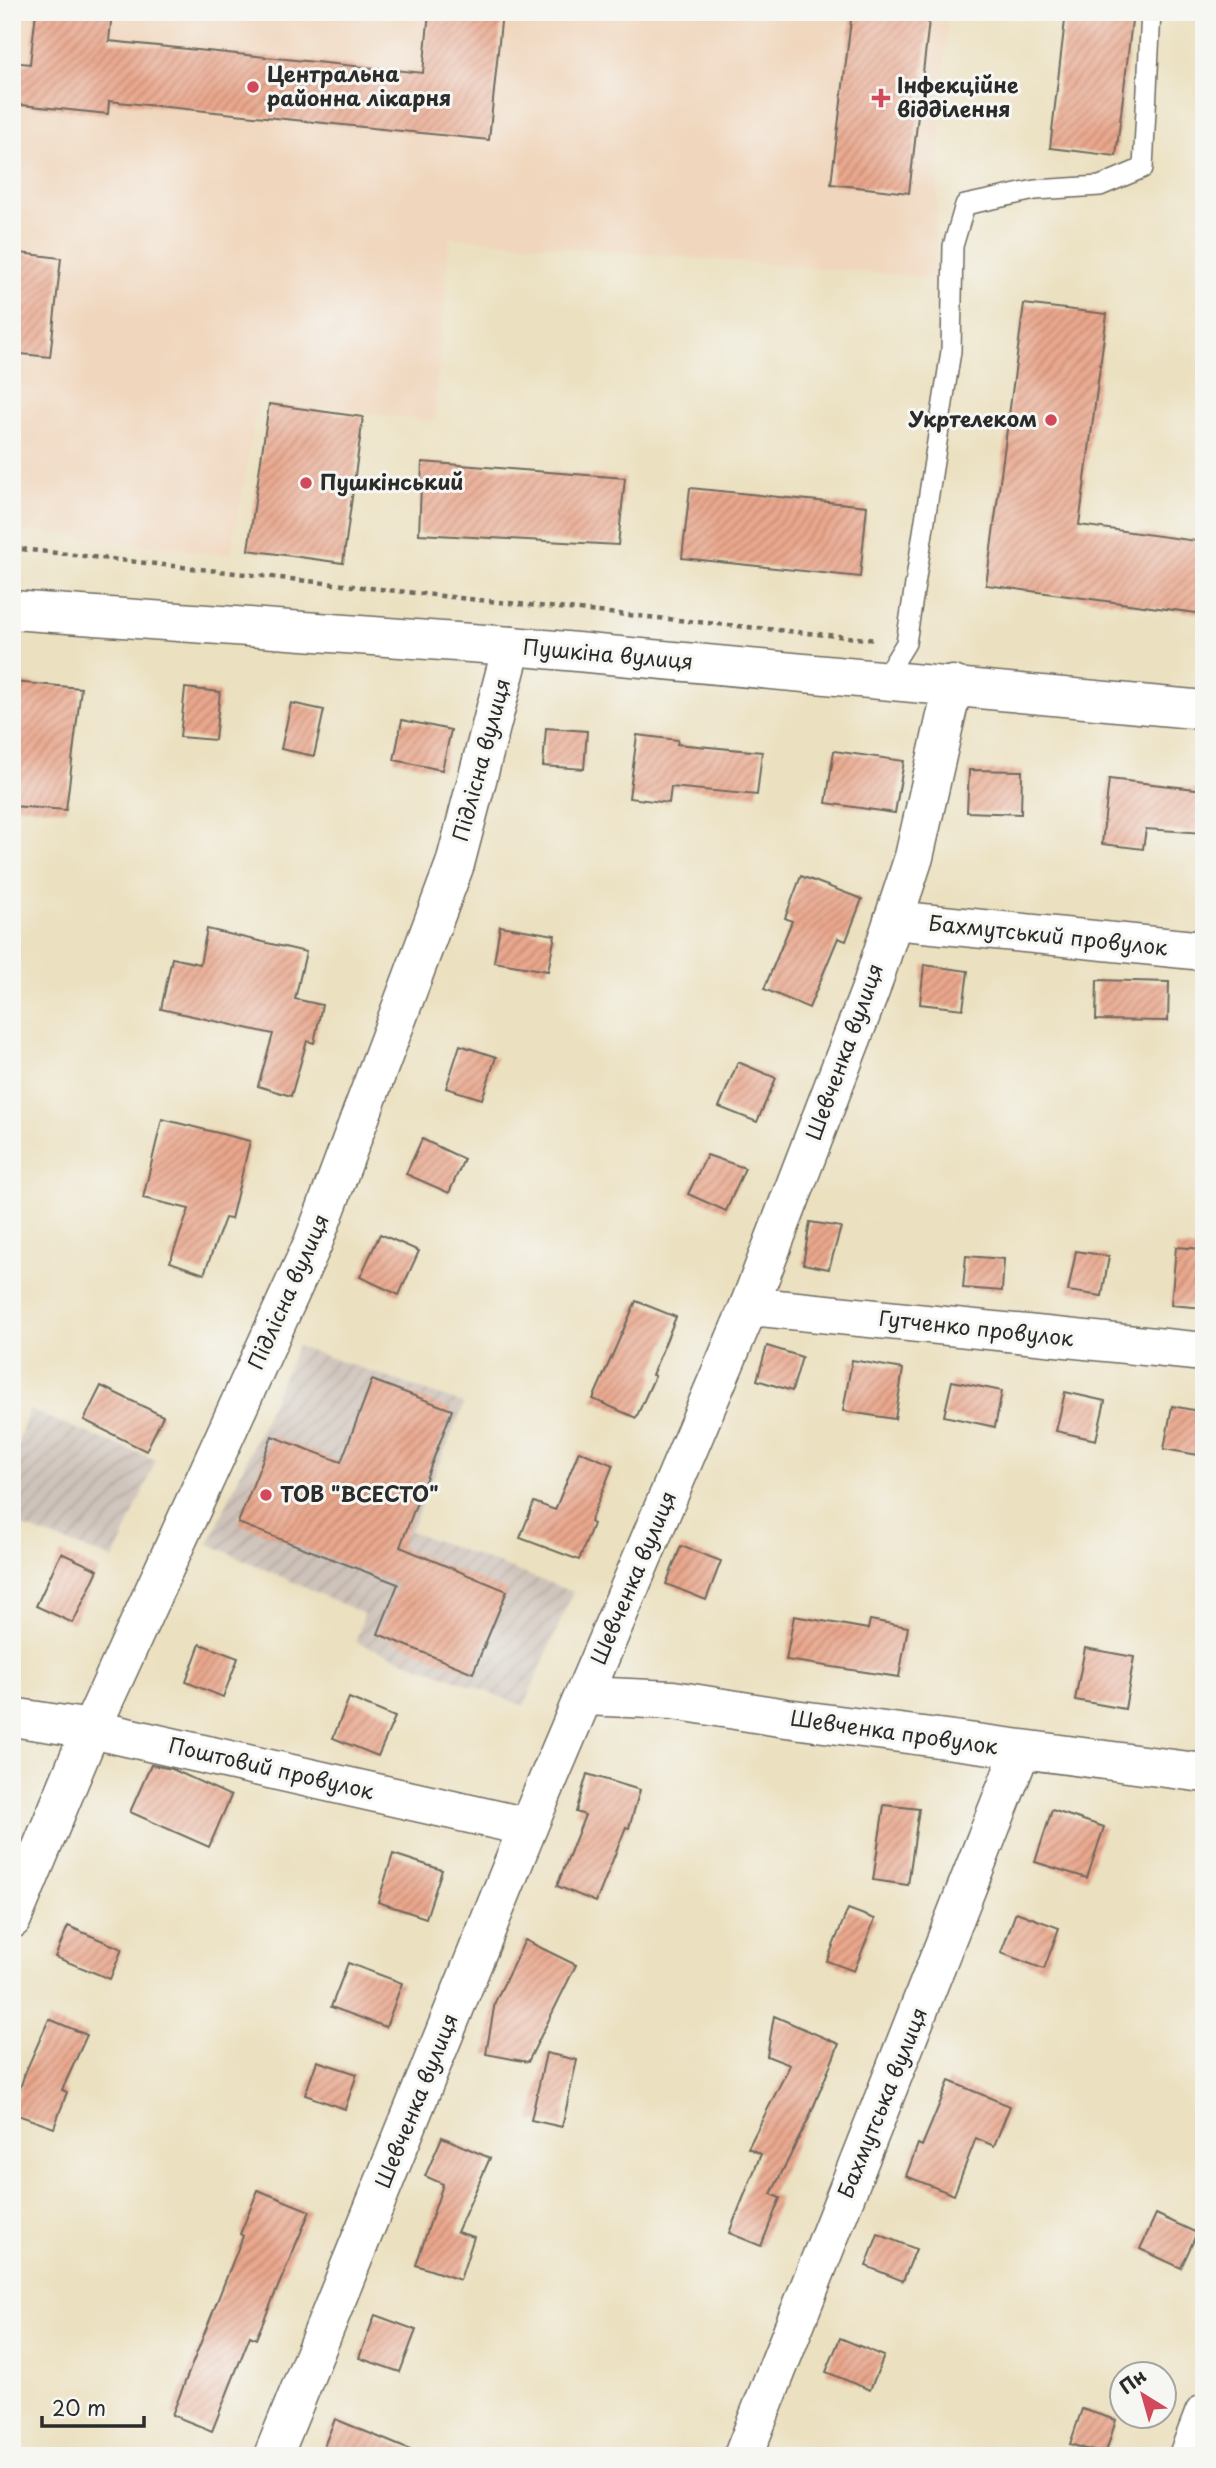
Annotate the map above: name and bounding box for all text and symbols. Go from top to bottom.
place label: Центральна районна лікарня [267,57,451,113]
place label: Інфекційне відділення [897,68,1018,124]
marker: Центральна районна лікарня [245,79,261,95]
marker: Інфекційне відділення [871,88,891,108]
place label: Укртелеком [908,402,1037,434]
marker: Укртелеком [1043,412,1059,428]
place label: Пушкінський [320,465,464,497]
marker: Пушкінський [298,475,314,491]
street label: Пушкіна вулиця [522,630,695,676]
street label: Підлісна вулиця [443,674,517,844]
street label: Бахмутський провулок [927,906,1170,963]
street label: Шевченка вулиця [796,959,890,1144]
street label: Підлісна вулиця [239,1208,336,1374]
street label: Гутченко провулок [877,1301,1076,1353]
place label: ТОВ "ВСЕСТО" [280,1477,439,1509]
street label: Шевченка вулиця [581,1485,683,1669]
marker: ТОВ "ВСЕСТО" [258,1487,274,1503]
street label: Шевченка провулок [788,1701,1001,1762]
street label: Поштовий провулок [166,1728,378,1806]
street label: Бахмутська вулиця [828,2002,934,2202]
street label: Шевченка вулиця [365,2008,465,2192]
north arrow [1108,2360,1178,2430]
text: Пн [1113,2361,1152,2400]
scale bar [42,2384,144,2428]
text: 20 m [52,2391,106,2423]

